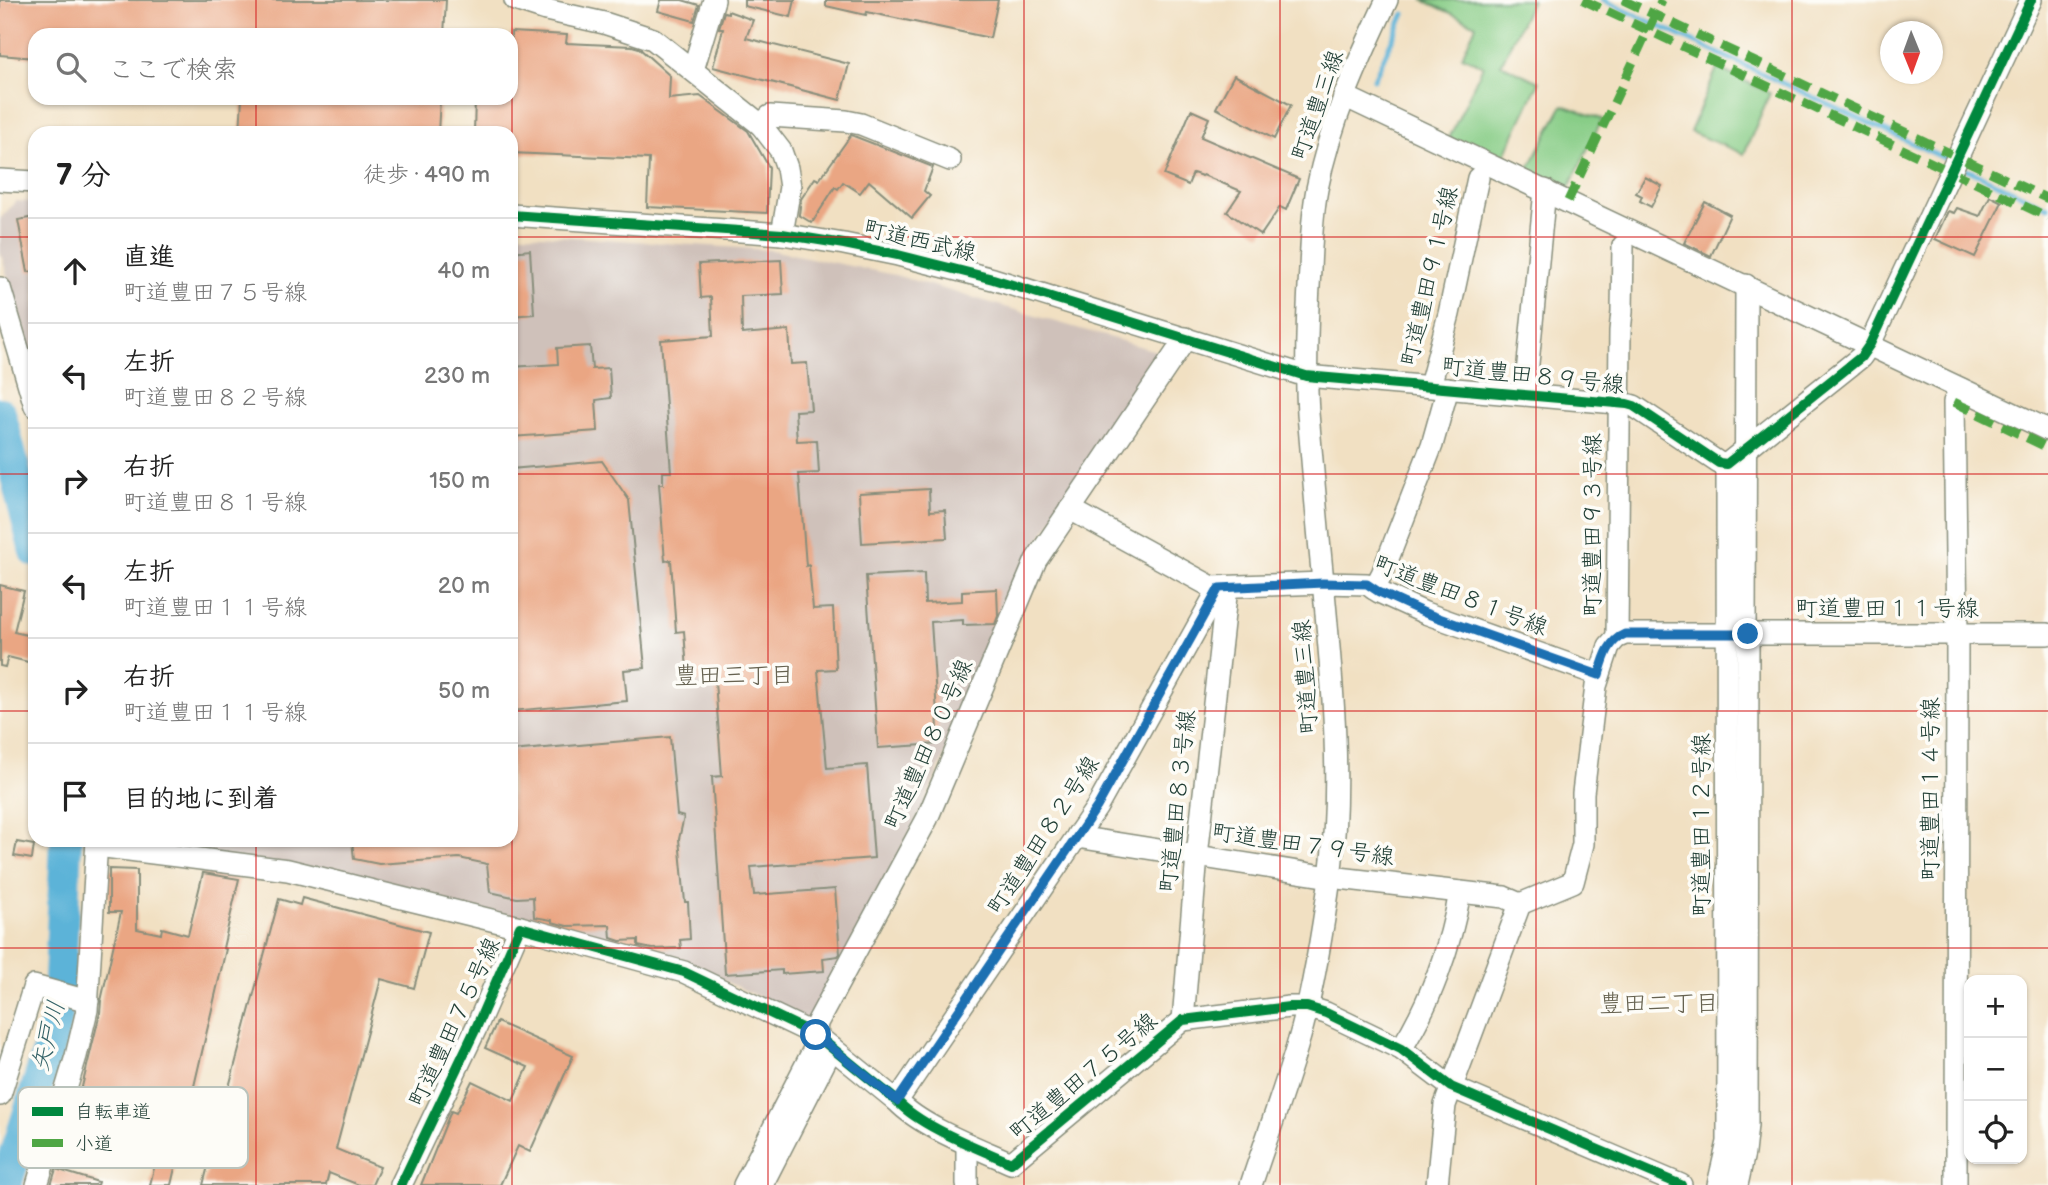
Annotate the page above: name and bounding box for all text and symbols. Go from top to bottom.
north arrow [1880,21,1943,84]
search box [28,28,518,105]
street label: 町道豊三線 [1286,46,1350,164]
icon: search [52,48,90,86]
text: ここで検索 [108,55,238,86]
text: 7 分 [56,158,111,194]
text: 徒歩 · 490 m [363,161,490,189]
street label: 町道豊田９１号線 [1396,183,1464,369]
street label: 町道西武線 [861,214,979,268]
text: 直進 [123,242,175,273]
icon: ahead [56,252,94,290]
text: 40 m [437,257,490,285]
text: 町道豊田７５号線 [123,279,307,307]
text: 左折 [123,347,175,378]
street label: 町道豊田８９号線 [1440,352,1626,400]
icon: left [56,357,94,395]
text: 230 m [424,362,490,390]
text: 町道豊田８２号線 [123,384,307,412]
street label: 町道豊田９３号線 [1579,433,1607,617]
text: 右折 [123,452,175,483]
icon: right [56,462,94,500]
text: 150 m [429,467,490,495]
text: 町道豊田８１号線 [123,489,307,517]
street label: 町道豊田８１号線 [1370,550,1552,642]
text: 左折 [123,557,175,588]
icon: left [56,567,94,605]
text: 20 m [438,572,490,600]
text: 町道豊田１１号線 [123,594,307,622]
street label: 町道豊田１１号線 [1795,595,1979,623]
route end [1732,618,1763,649]
street label: 町道豊三線 [1288,619,1324,735]
street label: 町道豊田８０号線 [879,655,979,834]
district label: 豊田三丁目 [674,661,794,690]
text: 右折 [123,662,175,693]
icon: right [56,672,94,710]
text: 50 m [438,677,490,705]
street label: 町道豊田１４号線 [1917,697,1945,881]
text: 町道豊田１１号線 [123,699,307,727]
street label: 町道豊田８３号線 [1154,708,1202,894]
street label: 町道豊田１２号線 [1688,733,1716,917]
street label: 町道豊田８２号線 [982,751,1106,920]
icon: arrive [56,777,94,815]
text: 目的地に到着 [123,784,279,815]
street label: 町道豊田７９号線 [1210,818,1396,872]
street label: 町道豊田７５号線 [403,933,506,1112]
map controls [1964,975,2027,1164]
button: + [1964,975,2027,1038]
district label: 豊田二丁目 [1599,989,1719,1018]
water label: 矢戸川 [26,998,71,1075]
street label: 町道豊田７５号線 [1004,1007,1163,1147]
route start [800,1019,831,1050]
button: − [1964,1038,2027,1101]
legend [18,1087,248,1168]
text: 自転車道 [75,1101,151,1124]
button: locate [1964,1101,2027,1164]
text: 小道 [75,1133,113,1156]

